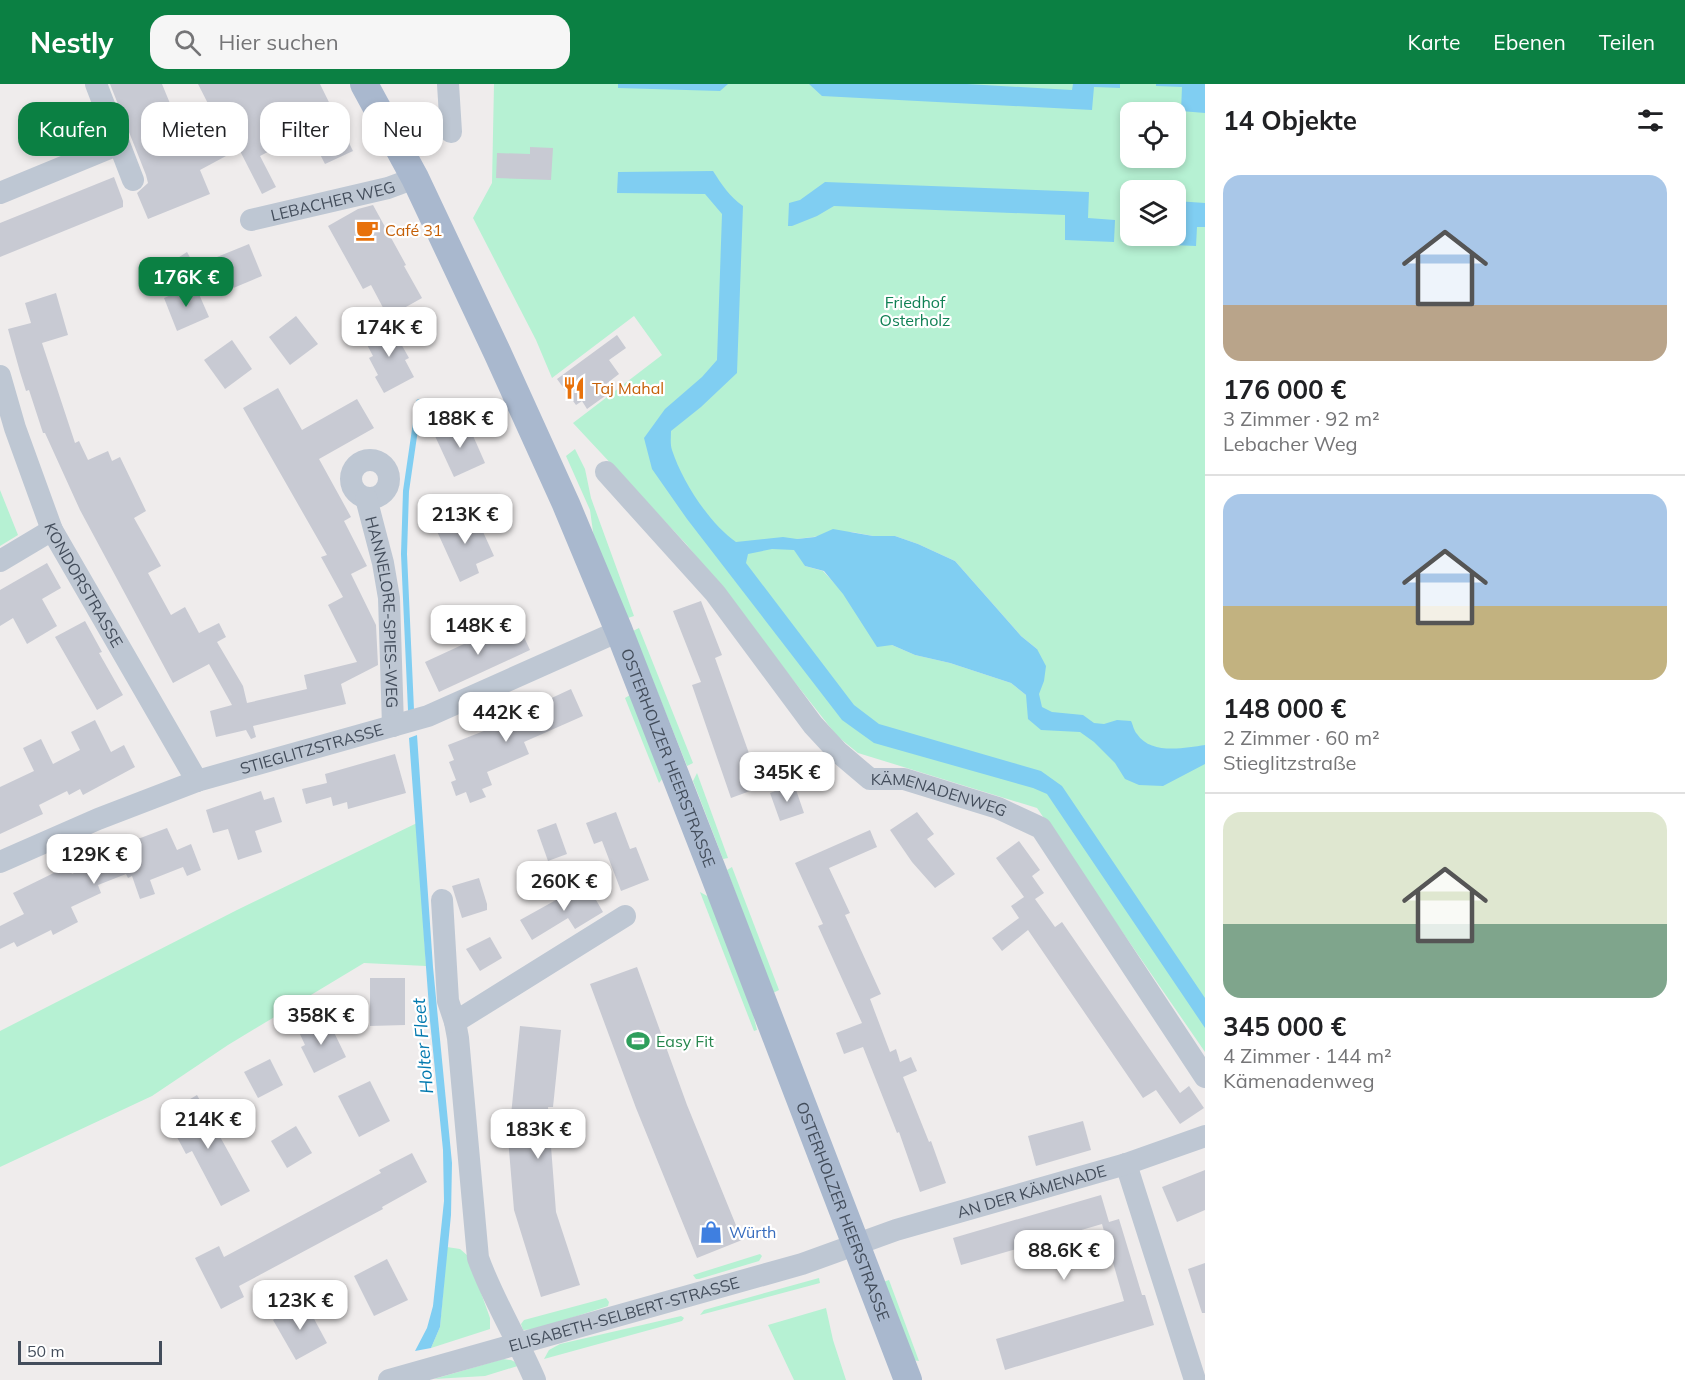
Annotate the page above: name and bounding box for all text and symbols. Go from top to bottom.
search box [150,15,570,69]
text: Nestly [30,25,114,60]
icon: search [171,26,204,59]
text: Hier suchen [219,28,339,56]
text: Karte [1408,29,1460,55]
text: Ebenen [1493,29,1566,55]
text: Teilen [1599,29,1655,55]
chip: Kaufen [18,102,129,156]
chip: Mieten [141,102,248,156]
chip: Filter [260,102,350,156]
chip: Neu [362,102,443,156]
map controls [1120,102,1186,246]
button: locate [1120,102,1186,168]
text: 14 Objekte [1223,104,1357,137]
icon: filters [1634,104,1667,137]
street label: LEBACHER WEG [269,176,398,225]
button: layers [1120,180,1186,246]
icon: home [1391,214,1499,322]
cafe icon: Café 31 [354,217,380,243]
place label: Café 31 [385,220,443,240]
pin: 176K € [137,257,235,308]
text: 176K € [153,264,219,289]
park label: Friedhof Osterholz [880,292,950,330]
pin: 174K € [340,307,438,358]
text: 174K € [356,314,422,339]
text: 176 000 € [1223,373,1346,406]
restaurant icon: Taj Mahal [561,375,587,401]
place label: Taj Mahal [592,378,664,398]
pin: 188K € [411,398,509,449]
text: 188K € [427,405,493,430]
text: 3 Zimmer · 92 m² [1223,406,1380,431]
text: Lebacher Weg [1223,431,1358,456]
pin: 213K € [416,494,514,545]
text: 213K € [432,501,498,526]
street label: HANNELORE-SPIES-WEG [361,514,402,708]
street label: KONDORSTRASSE [40,520,128,651]
icon: home [1391,533,1499,641]
pin: 148K € [429,605,527,656]
text: 148K € [445,612,511,637]
street label: OSTERHOLZER HEERSTRASSE [617,646,720,870]
pin: 442K € [457,692,555,743]
text: 148 000 € [1223,692,1346,725]
text: 442K € [473,699,539,724]
street label: STIEGLITZSTRASSE [238,719,385,778]
text: 2 Zimmer · 60 m² [1223,725,1380,750]
text: Stieglitzstraße [1223,750,1356,775]
pin: 345K € [738,752,836,803]
text: 345K € [754,759,820,784]
street label: KÄMENADENWEG [871,769,1010,821]
pin: 129K € [45,834,143,885]
text: 129K € [61,841,127,866]
icon: home [1391,851,1499,959]
pin: 260K € [515,861,613,912]
text: 260K € [531,868,597,893]
pin: 358K € [272,995,370,1046]
water label: Holter Fleet [407,997,438,1095]
text: 358K € [288,1002,354,1027]
text: 345 000 € [1223,1010,1346,1043]
sports icon: Easy Fit [625,1028,651,1054]
place label: Easy Fit [656,1031,714,1051]
text: 4 Zimmer · 144 m² [1223,1043,1392,1068]
text: Kämenadenweg [1223,1068,1375,1093]
pin: 214K € [159,1099,257,1150]
street label: OSTERHOLZER HEERSTRASSE [792,1099,894,1324]
text: 214K € [175,1106,241,1131]
pin: 183K € [489,1109,587,1160]
text: 183K € [505,1116,571,1141]
street label: AN DER KÄMENADE [955,1160,1108,1222]
shop icon: Würth [698,1219,724,1245]
place label: Würth [729,1222,776,1242]
pin: 88.6K € [1009,1230,1119,1281]
text: 88.6K € [1028,1237,1100,1262]
street label: ELISABETH-SELBERT-STRASSE [506,1272,741,1356]
pin: 123K € [251,1280,349,1331]
text: 123K € [267,1287,333,1312]
scale bar [18,1338,162,1366]
text: 50 m [27,1341,64,1361]

